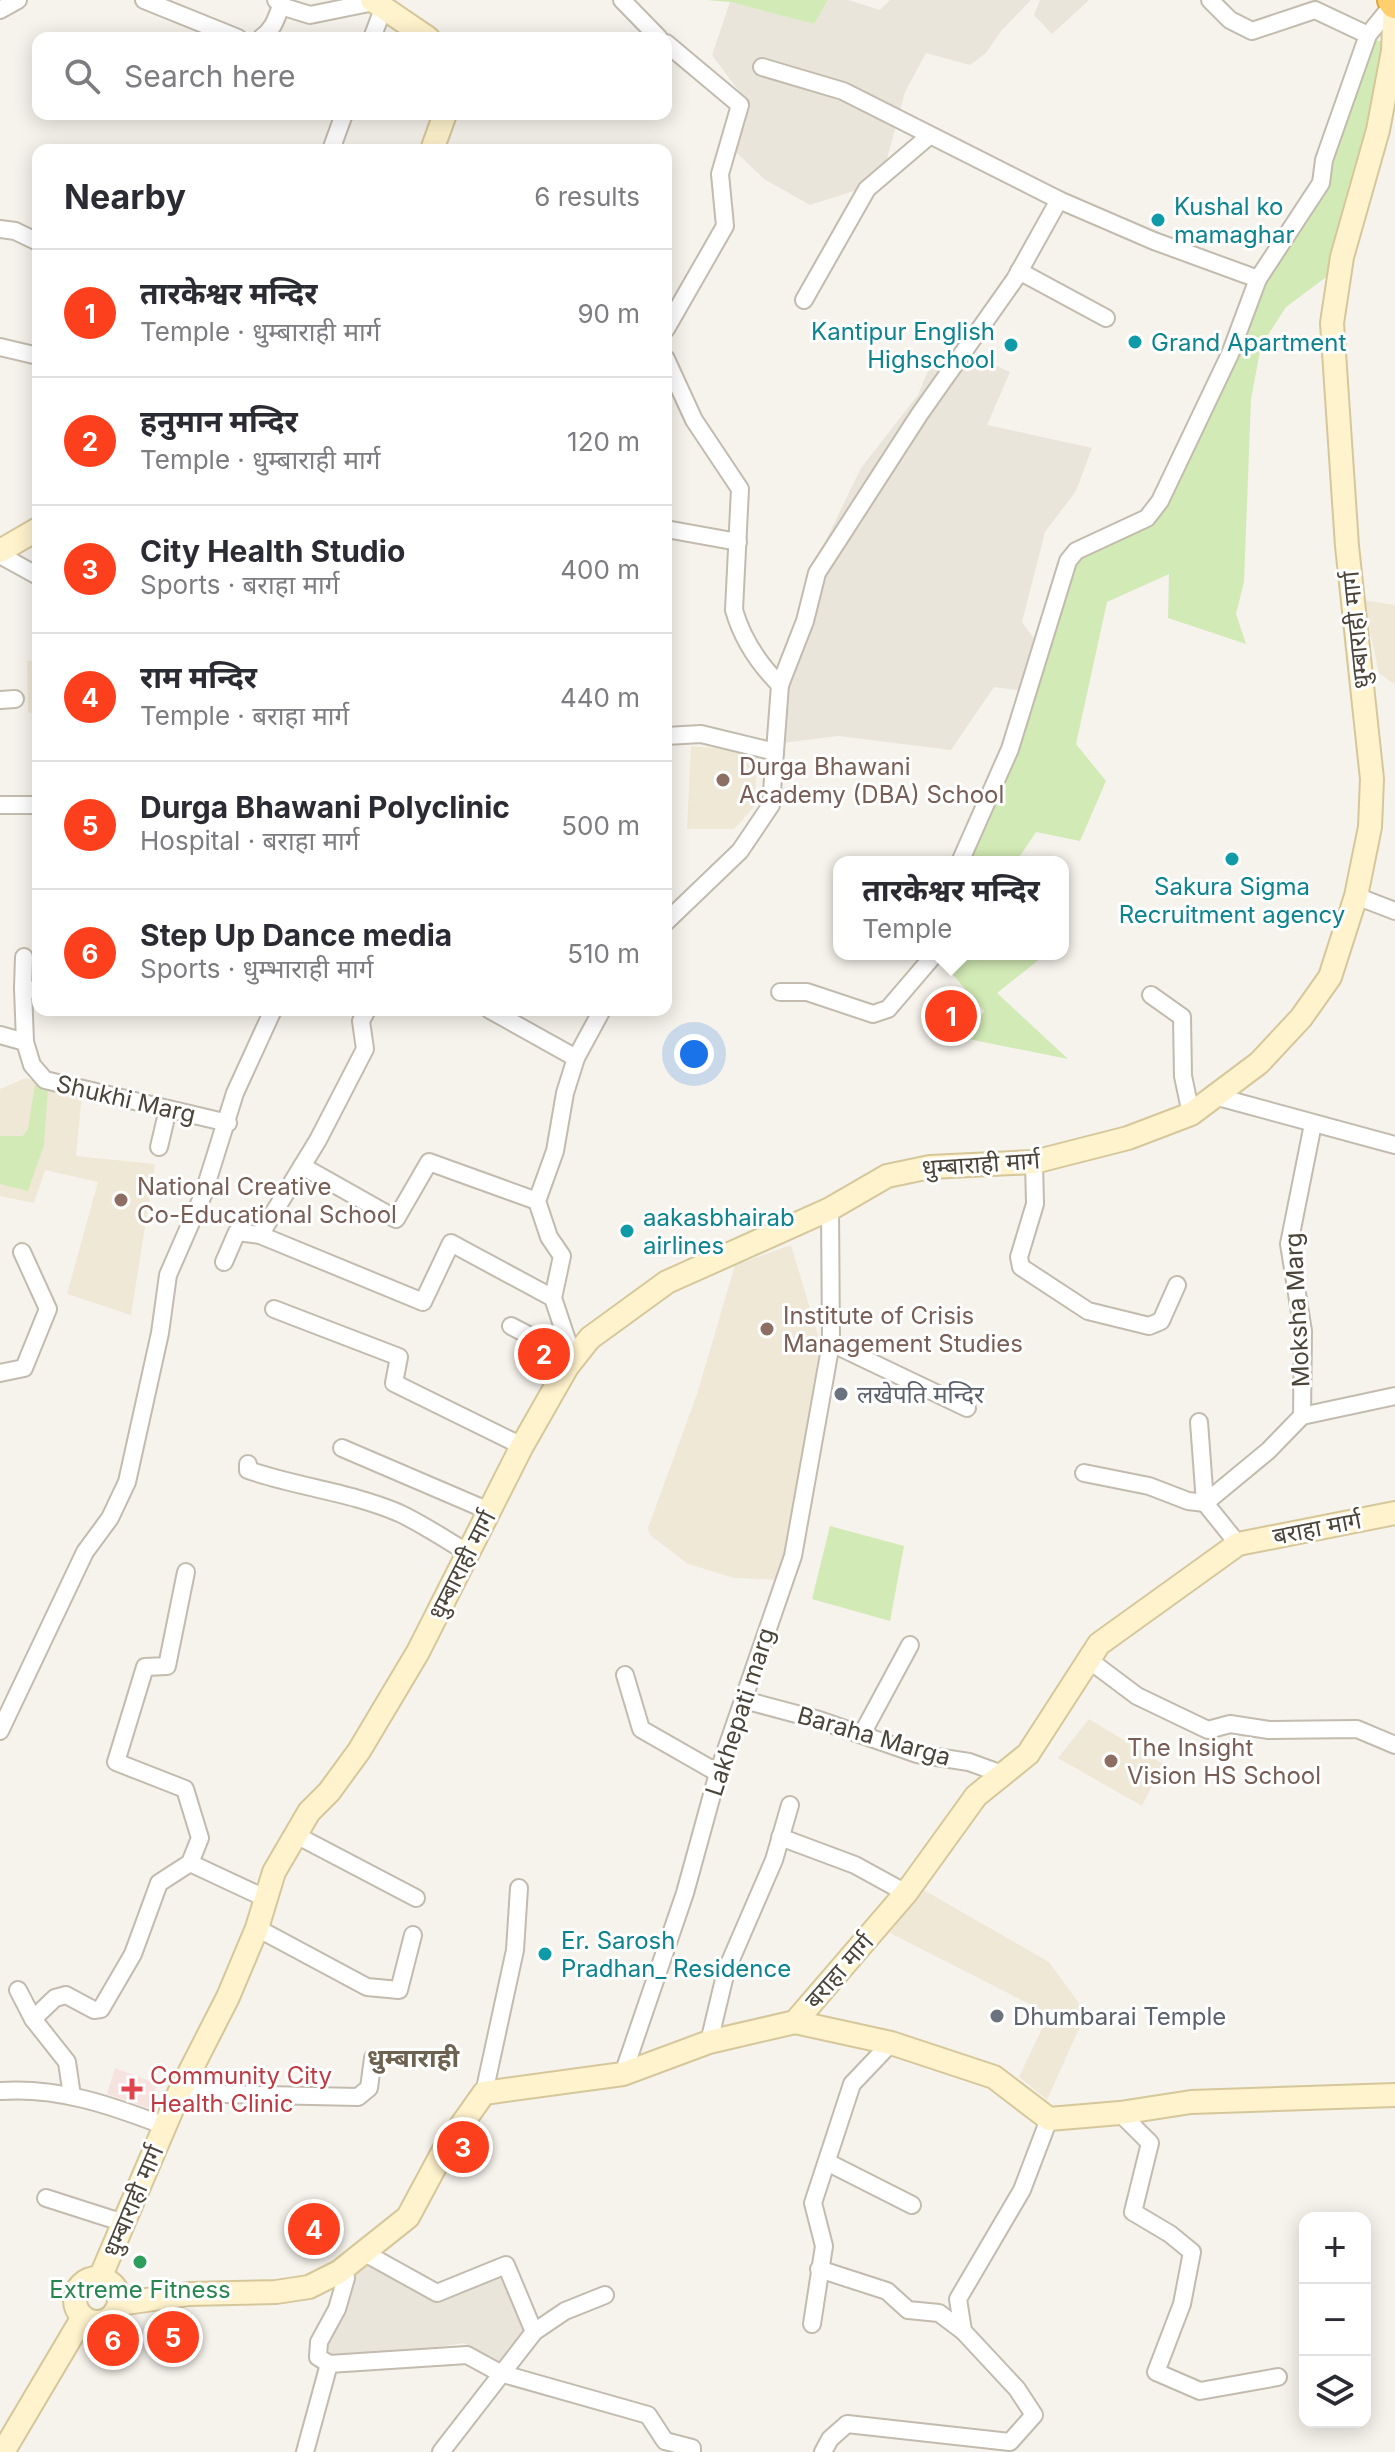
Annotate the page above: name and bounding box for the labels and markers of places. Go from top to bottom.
place label: Kushal ko mamaghar [1174,192,1294,249]
marker: Kushal ko mamaghar [1149,211,1167,229]
place label: Kantipur English Highschool [811,317,995,374]
place label: Grand Apartment [1151,328,1346,357]
marker: Grand Apartment [1126,333,1144,351]
marker: Kantipur English Highschool [1002,336,1020,354]
place label: Durga Bhawani Academy (DBA) School [739,752,1004,809]
marker: Durga Bhawani Academy (DBA) School [714,771,732,789]
marker: Sakura Sigma Recruitment agency [1223,850,1241,868]
place label: Sakura Sigma Recruitment agency [1119,872,1345,929]
pin: 1 [925,986,977,1046]
place label: National Creative Co-Educational School [137,1172,397,1229]
marker: National Creative Co-Educational School [112,1191,130,1209]
place label: aakasbhairab airlines [643,1203,795,1260]
marker: aakasbhairab airlines [618,1222,636,1240]
place label: Institute of Crisis Management Studies [783,1301,1023,1358]
marker: Institute of Crisis Management Studies [758,1320,776,1338]
pin: 2 [518,1324,570,1384]
place label: लखेपति मन्दिर [857,1380,985,1409]
marker: लखेपति मन्दिर [832,1385,850,1403]
place label: The Insight Vision HS School [1127,1733,1321,1790]
marker: The Insight Vision HS School [1102,1752,1120,1770]
place label: Er. Sarosh Pradhan_ Residence [561,1926,791,1983]
marker: Er. Sarosh Pradhan_ Residence [536,1945,554,1963]
place label: Dhumbarai Temple [1013,2002,1226,2031]
marker: Dhumbarai Temple [988,2007,1006,2025]
place label: Community City Health Clinic [150,2061,332,2118]
marker: Community City Health Clinic [121,2078,143,2100]
pin: 3 [437,2117,489,2177]
pin: 4 [288,2199,340,2259]
marker: Extreme Fitness [131,2253,149,2271]
place label: Extreme Fitness [49,2275,231,2304]
pin: 5 [147,2307,199,2367]
pin: 6 [87,2310,139,2370]

